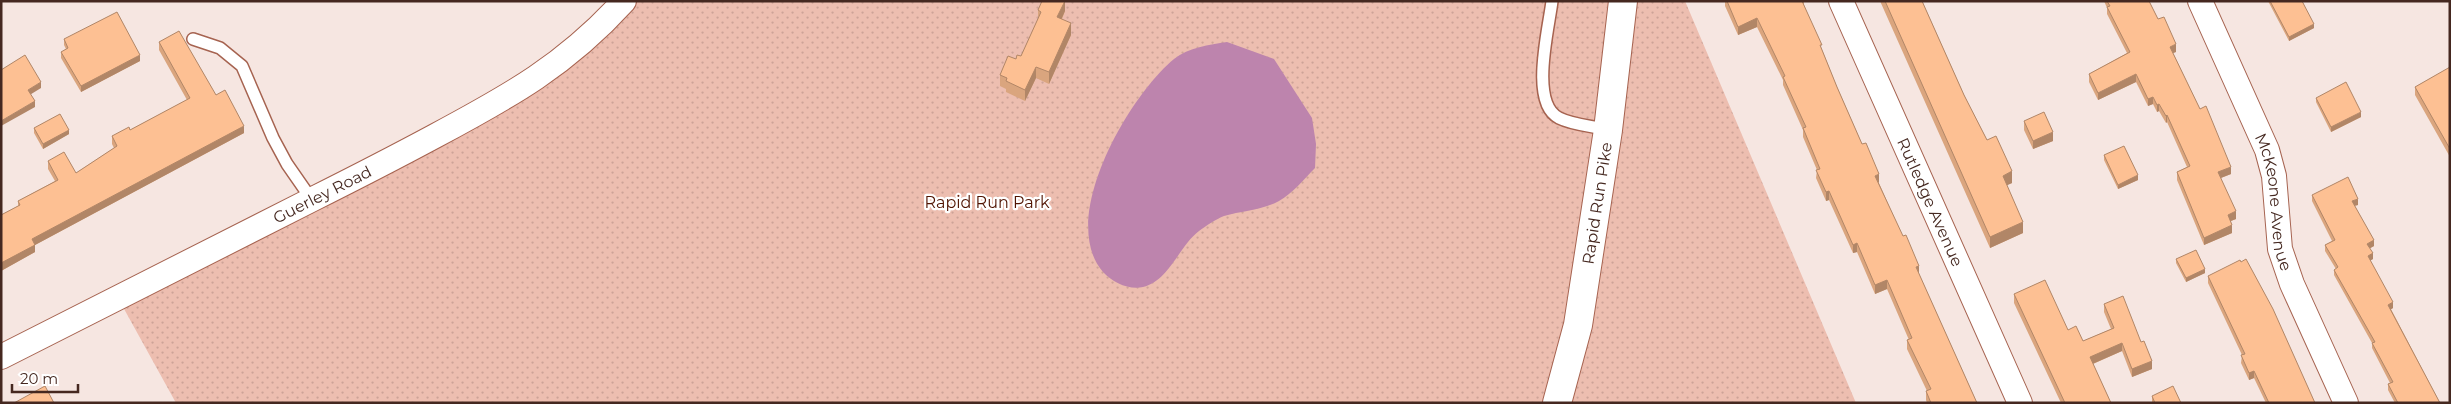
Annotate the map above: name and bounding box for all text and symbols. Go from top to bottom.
street label: McKeone Avenue [2251,130,2296,273]
street label: Rutledge Avenue [1894,135,1967,269]
street label: Rapid Run Pike [1578,141,1615,266]
street label: Guerley Road [270,162,375,227]
park label: Rapid Run Park [925,193,1050,212]
scale bar [12,362,79,394]
text: 20 m [20,369,58,388]

